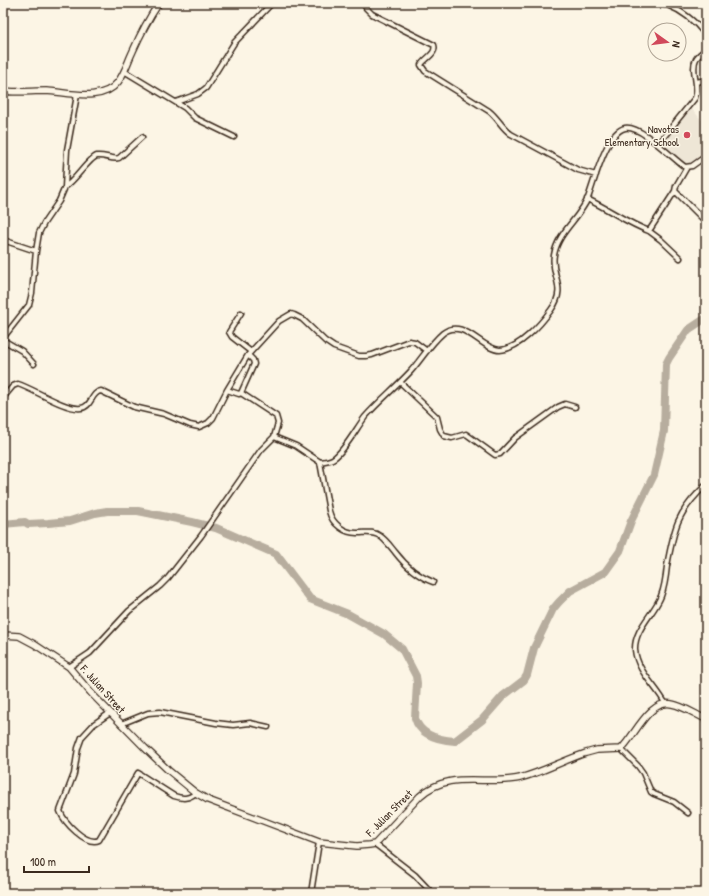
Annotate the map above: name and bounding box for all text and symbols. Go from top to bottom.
north arrow [647,22,687,62]
text: N [669,40,684,49]
place label: Navotas Elementary School [605,122,679,149]
marker: Navotas Elementary School [682,130,692,140]
street label: F. Julian Street [77,661,129,716]
street label: F. Julian Street [362,787,415,840]
scale bar [24,848,89,874]
text: 100 m [30,853,56,870]

